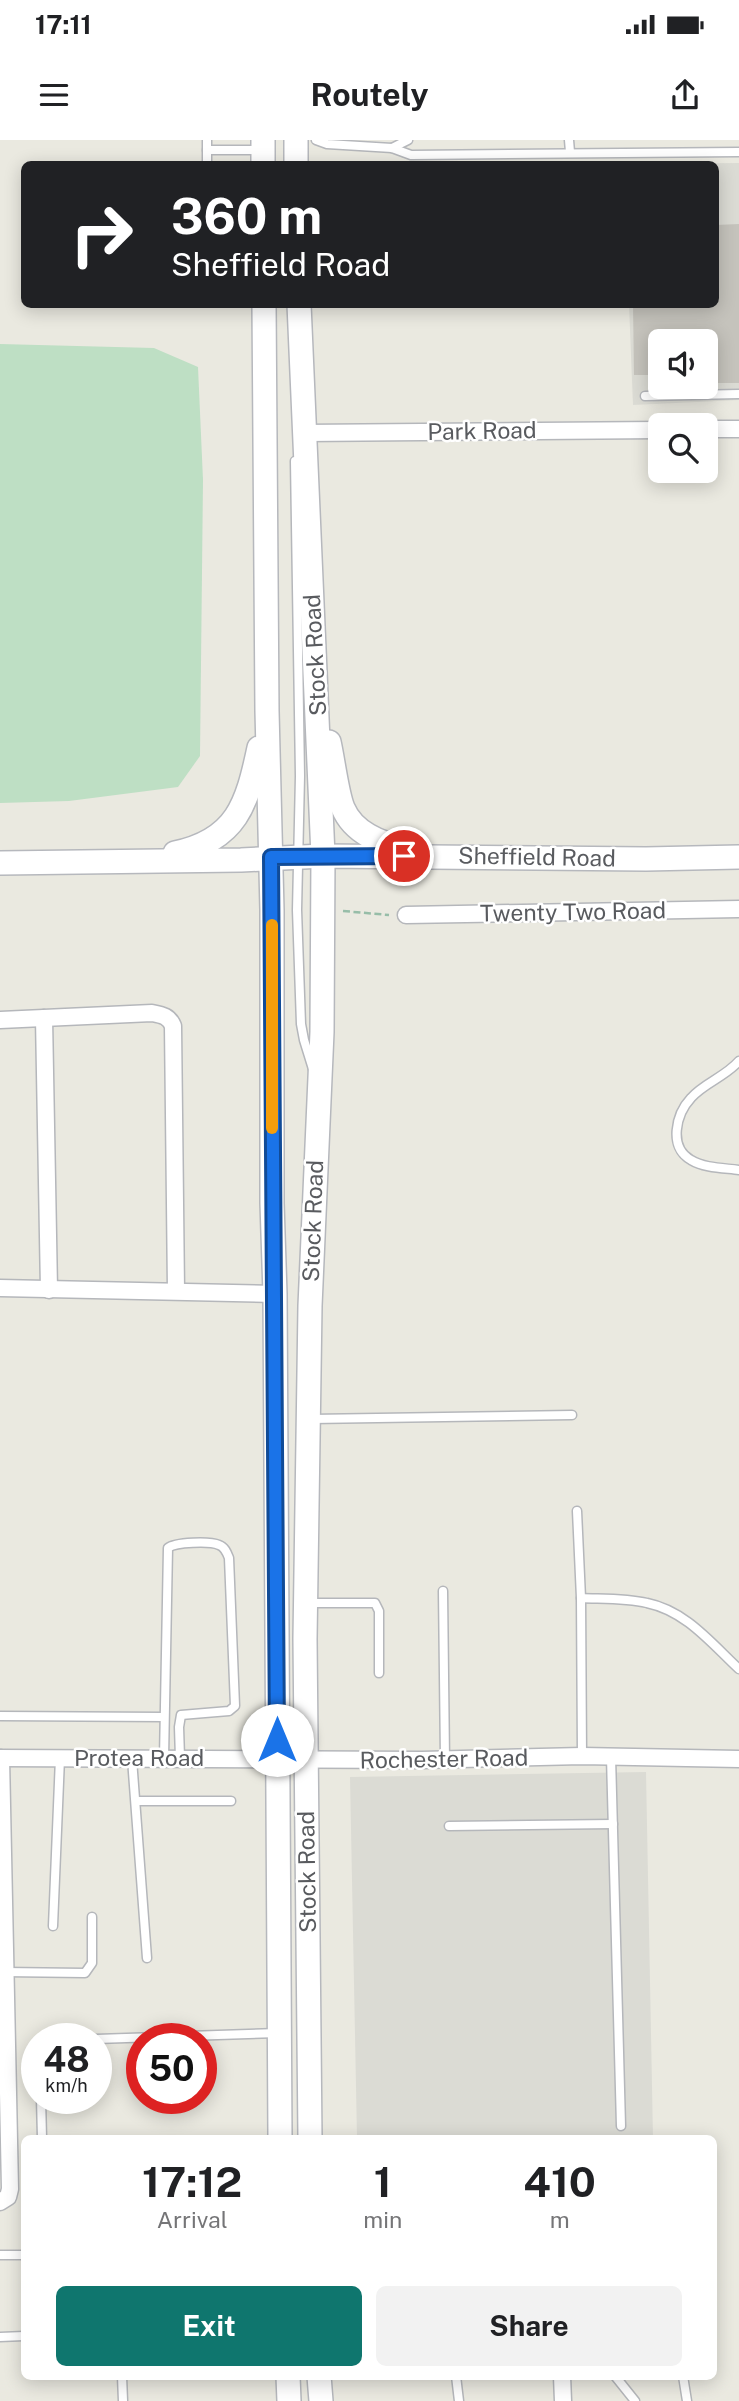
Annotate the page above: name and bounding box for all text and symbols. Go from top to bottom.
text: 17:11 [35,9,92,40]
icon: menu [35,76,73,114]
text: Routely [311,76,429,113]
icon: share [666,76,704,114]
text: 360 m [171,187,322,245]
icon: right [56,189,147,280]
text: Sheffield Road [171,246,390,283]
map controls [648,329,718,483]
button: sound [648,329,718,399]
button: search [648,413,718,483]
street label: Park Road [427,416,537,445]
street label: Stock Road [298,593,331,717]
pin [374,826,434,886]
icon: arrive [385,837,423,875]
street label: Sheffield Road [458,842,616,871]
street label: Twenty Two Road [480,896,666,927]
street label: Stock Road [297,1160,328,1282]
position arrow [240,1703,314,1777]
street label: Protea Road [74,1744,204,1771]
street label: Rochester Road [359,1744,529,1773]
street label: Stock Road [292,1811,321,1933]
speed limit sign: 50 [126,2023,217,2114]
text: 48 [43,2039,90,2080]
text: km/h [45,2075,88,2096]
text: 17:12 [142,2157,242,2206]
text: 1 [374,2157,392,2206]
text: 410 [523,2157,596,2206]
text: Arrival [157,2206,228,2233]
text: min [363,2206,402,2233]
text: m [550,2206,570,2233]
button: Exit [56,2286,362,2366]
button: Share [376,2286,682,2366]

